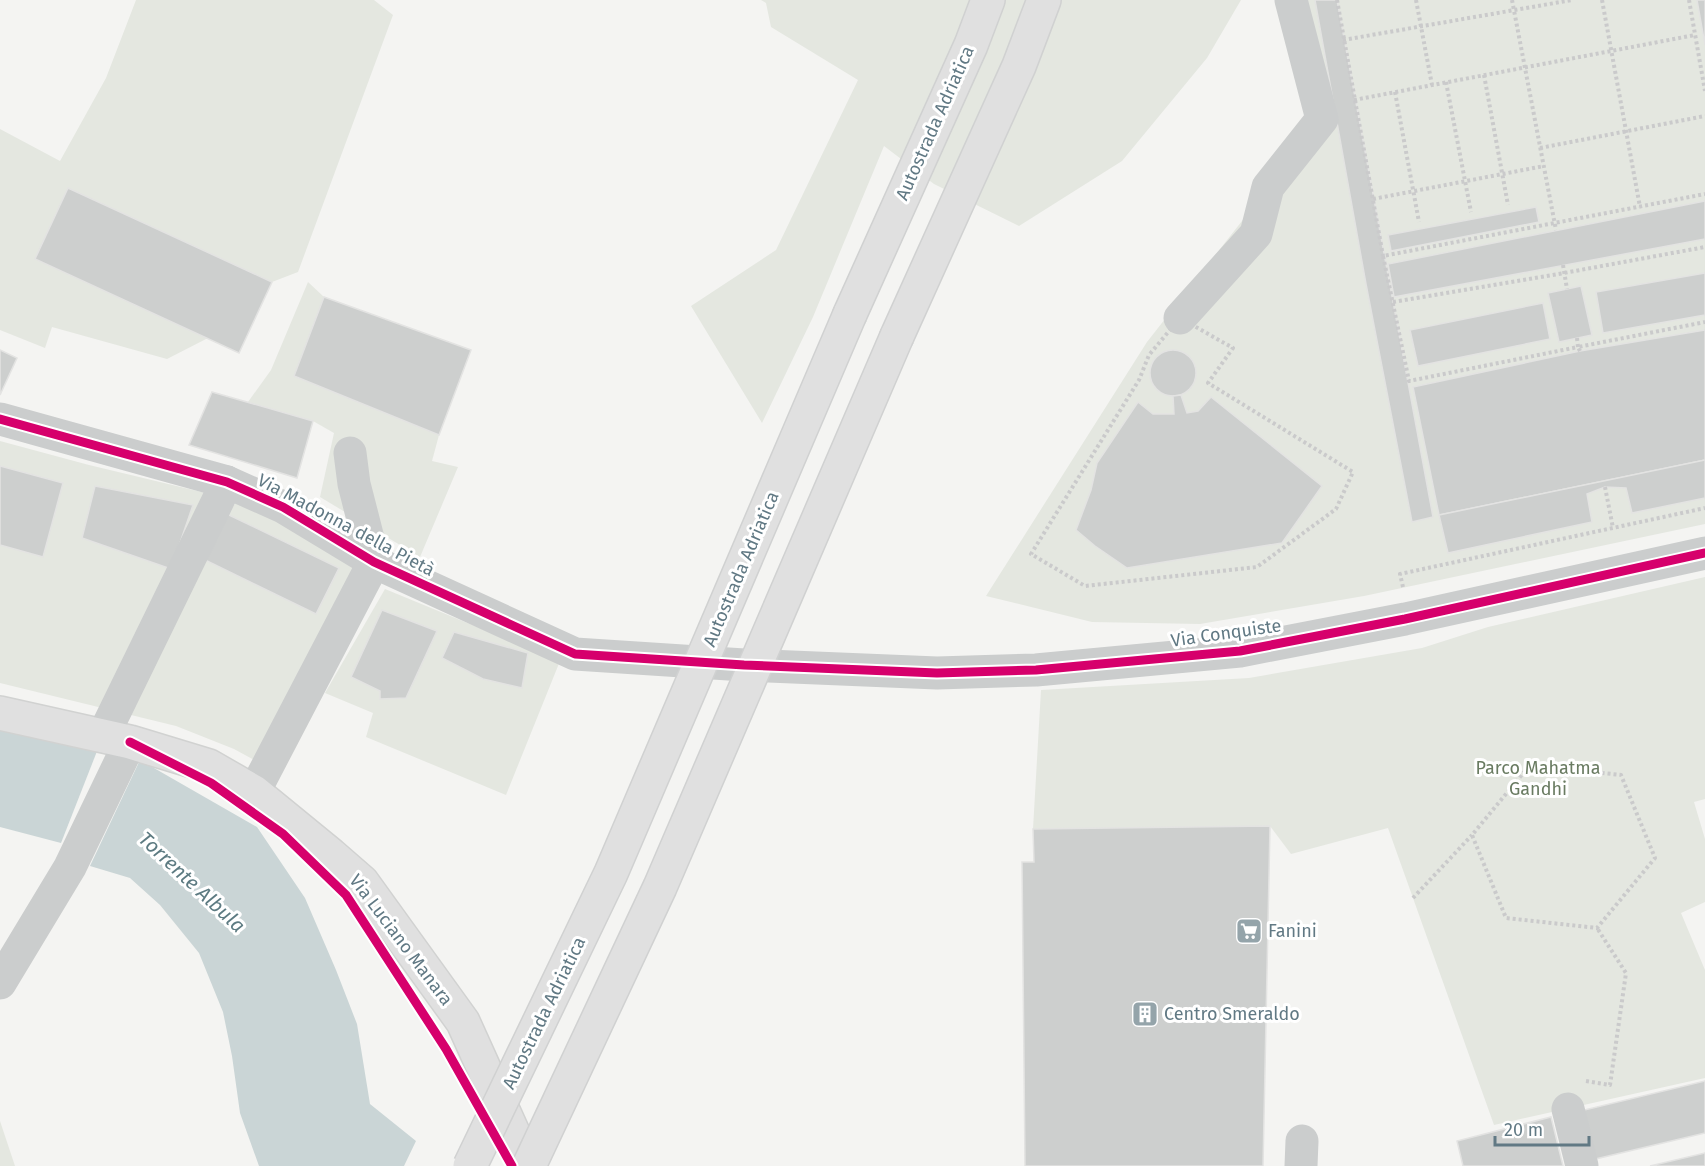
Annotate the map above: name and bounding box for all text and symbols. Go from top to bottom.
street label: Autostrada Adriatica [891,42,979,204]
street label: Via Madonna della Pietà [254,469,438,581]
street label: Autostrada Adriatica [698,488,784,650]
street label: Via Conquiste [1169,614,1283,652]
park label: Parco Mahatma Gandhi [1475,757,1601,800]
water label: Torrente Albula [134,827,250,937]
street label: Via Luciano Manara [345,870,457,1010]
supermarket icon: Fanini [1234,916,1264,946]
place label: Fanini [1268,920,1317,942]
street label: Autostrada Adriatica [498,933,590,1093]
building icon: Centro Smeraldo [1130,999,1160,1029]
place label: Centro Smeraldo [1164,1003,1300,1025]
scale bar [1495,1109,1590,1147]
text: 20 m [1504,1119,1543,1141]

